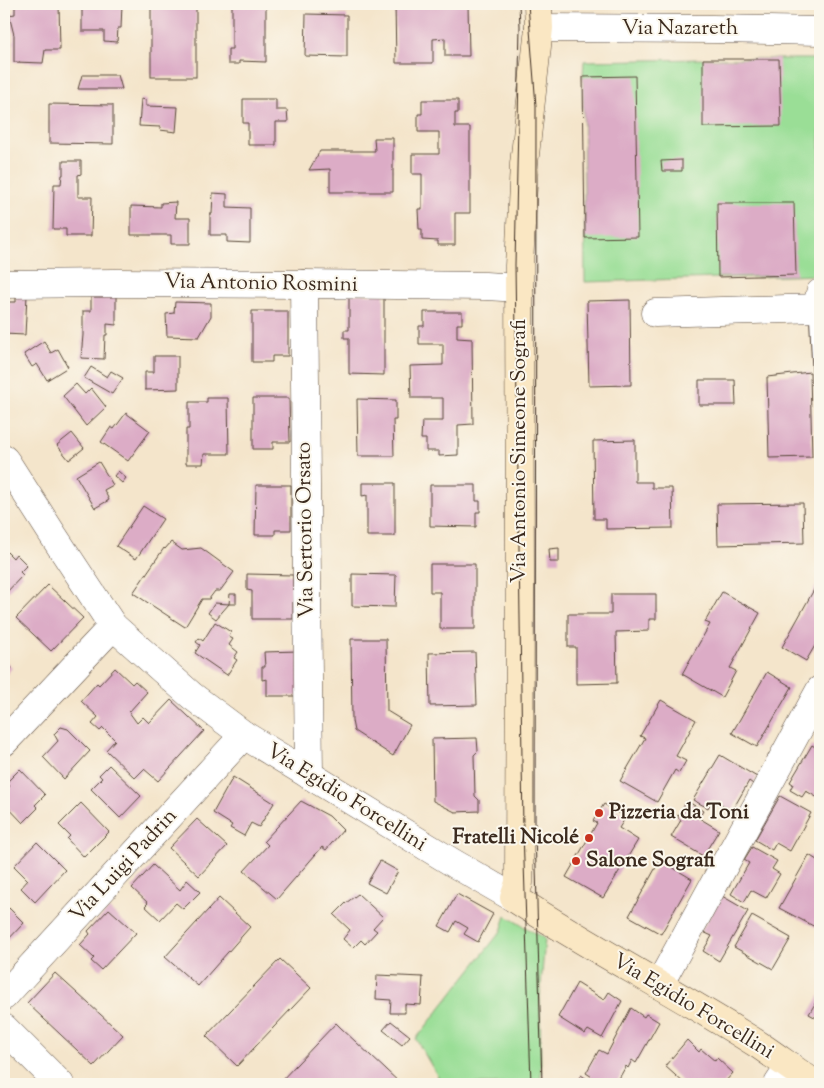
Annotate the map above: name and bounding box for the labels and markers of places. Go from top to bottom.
place label: Pizzeria da Toni [609,798,749,828]
marker: Pizzeria da Toni [593,807,605,819]
place label: Fratelli Nicolé [452,823,579,853]
marker: Fratelli Nicolé [583,832,595,844]
place label: Salone Sografi [586,846,716,876]
marker: Salone Sografi [570,855,582,867]

